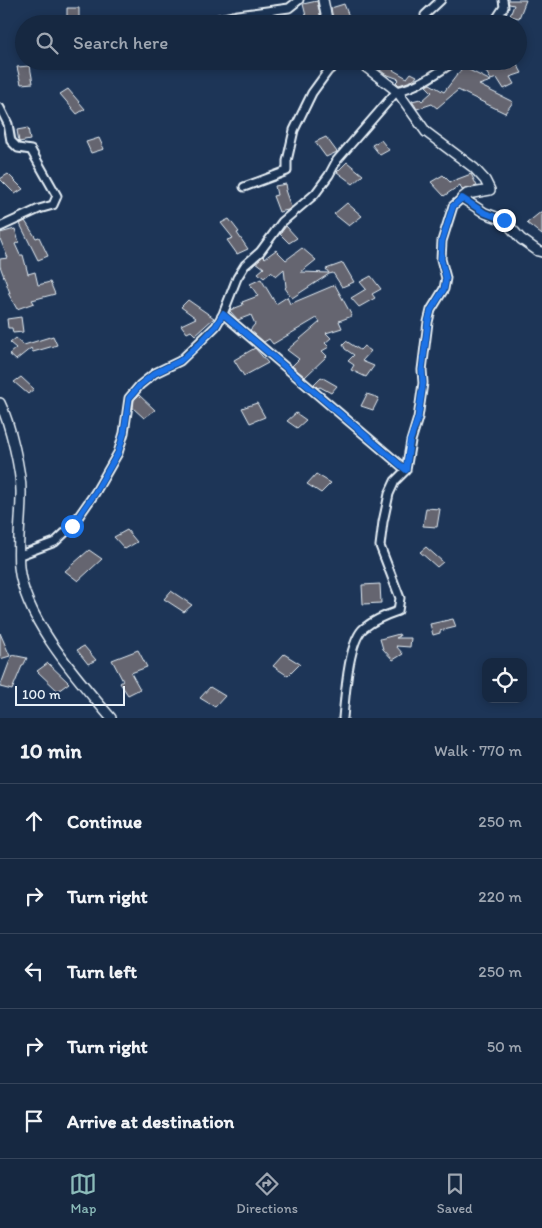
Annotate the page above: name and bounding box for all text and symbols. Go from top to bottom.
search box [15,15,527,70]
icon: search [33,29,61,57]
text: Search here [73,31,168,54]
route end [493,209,516,232]
route start [61,515,84,538]
map controls [482,658,527,703]
button: locate [482,658,527,703]
scale bar [15,683,125,706]
text: 100 m [22,686,61,703]
text: 10 min [20,738,82,763]
text: Walk · 770 m [434,741,522,760]
icon: ahead [20,807,48,835]
text: Continue [67,810,142,833]
text: 250 m [478,812,522,831]
icon: right [20,882,48,910]
text: Turn right [67,885,148,908]
text: 220 m [478,887,522,906]
icon: left [20,957,48,985]
text: Turn left [67,960,137,983]
text: 250 m [478,962,522,981]
icon: right [20,1032,48,1060]
text: Turn right [67,1035,148,1058]
text: 50 m [487,1037,522,1056]
icon: arrive [20,1107,48,1135]
text: Arrive at destination [67,1110,234,1133]
tab: Map [69,1170,97,1217]
tab: Directions [236,1170,298,1217]
tab: Saved [437,1170,473,1217]

